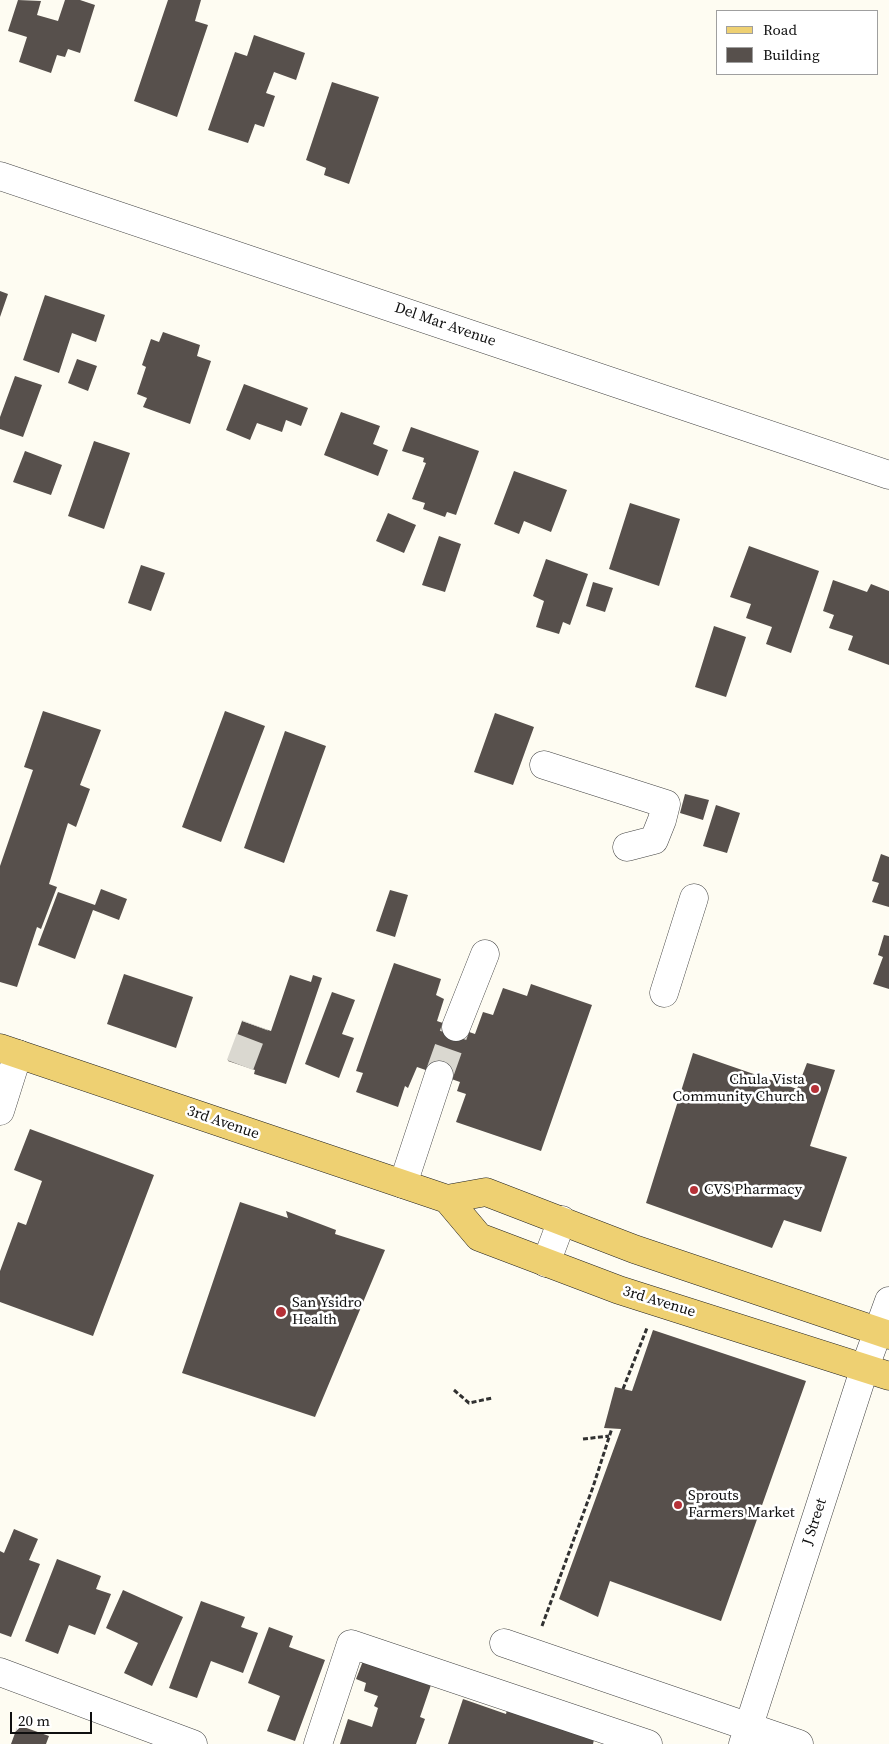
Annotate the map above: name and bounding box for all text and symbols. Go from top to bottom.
legend [716,10,879,75]
text: Road [763,19,797,40]
text: Building [763,44,820,65]
street label: Del Mar Avenue [392,299,498,351]
place label: Chula Vista Community Church [672,1071,805,1106]
marker: Chula Vista Community Church [809,1083,821,1095]
street label: 3rd Avenue [185,1102,261,1144]
place label: CVS Pharmacy [704,1181,802,1199]
marker: CVS Pharmacy [688,1184,700,1196]
street label: 3rd Avenue [621,1282,697,1322]
place label: San Ysidro Health [292,1294,362,1329]
marker: San Ysidro Health [274,1305,288,1319]
place label: Sprouts Farmers Market [688,1487,795,1522]
street label: J Street [799,1496,831,1548]
marker: Sprouts Farmers Market [672,1499,684,1511]
scale bar [12,1702,95,1734]
text: 20 m [18,1710,50,1731]

